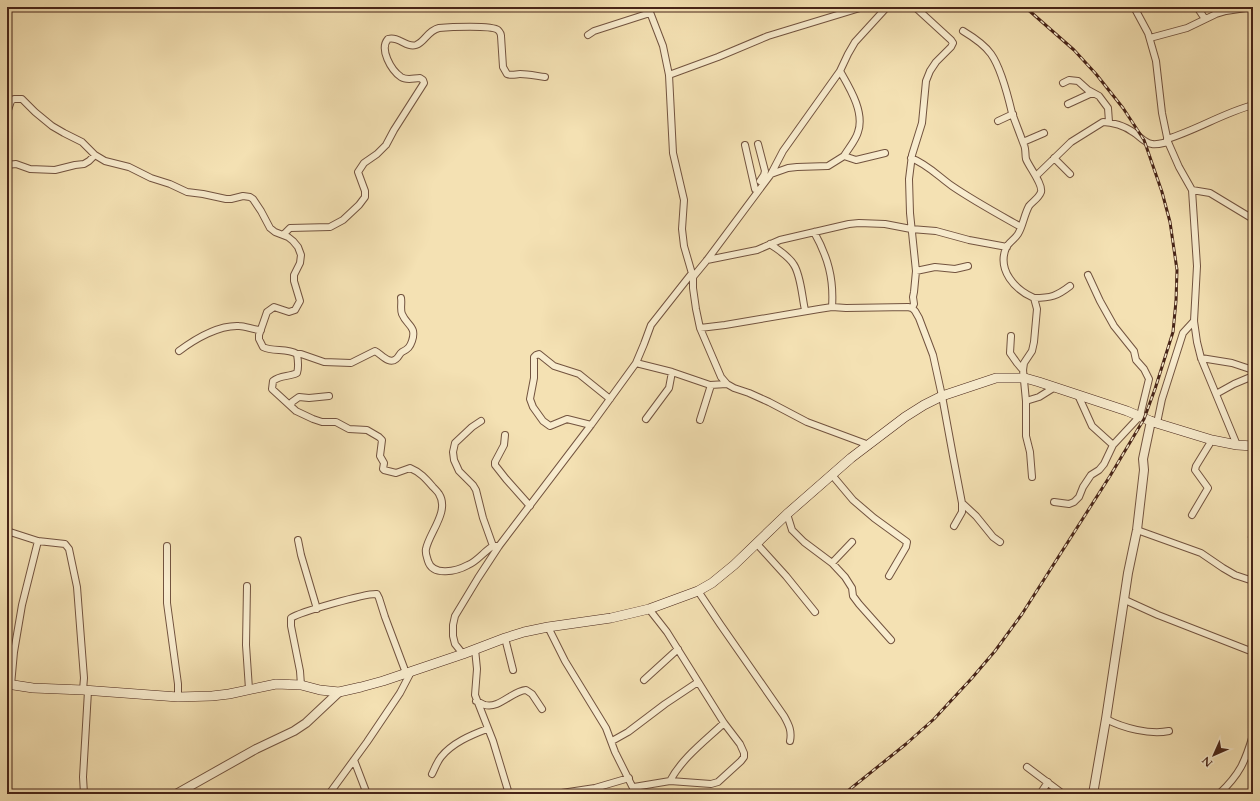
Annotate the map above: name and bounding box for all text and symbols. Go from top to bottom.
north arrow [1194,735,1234,775]
text: N [1198,753,1216,770]

